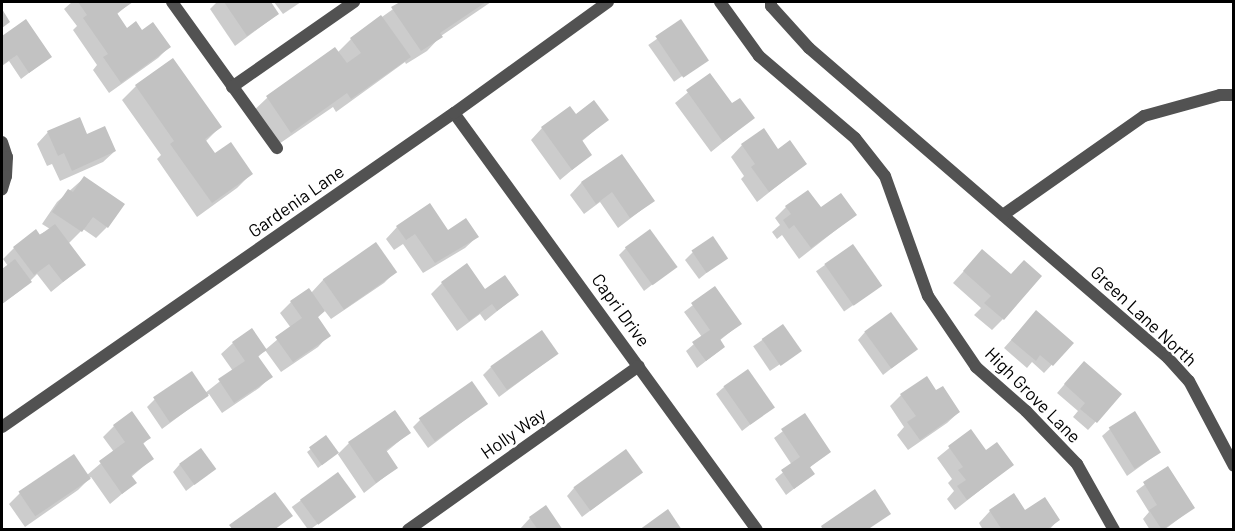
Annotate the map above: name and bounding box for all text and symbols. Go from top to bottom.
street label: Gardenia Lane [244,160,348,242]
street label: Green Lane North [1086,261,1202,371]
street label: Capri Drive [587,269,655,351]
street label: High Grove Lane [981,343,1085,447]
street label: Holly Way [476,403,550,463]

